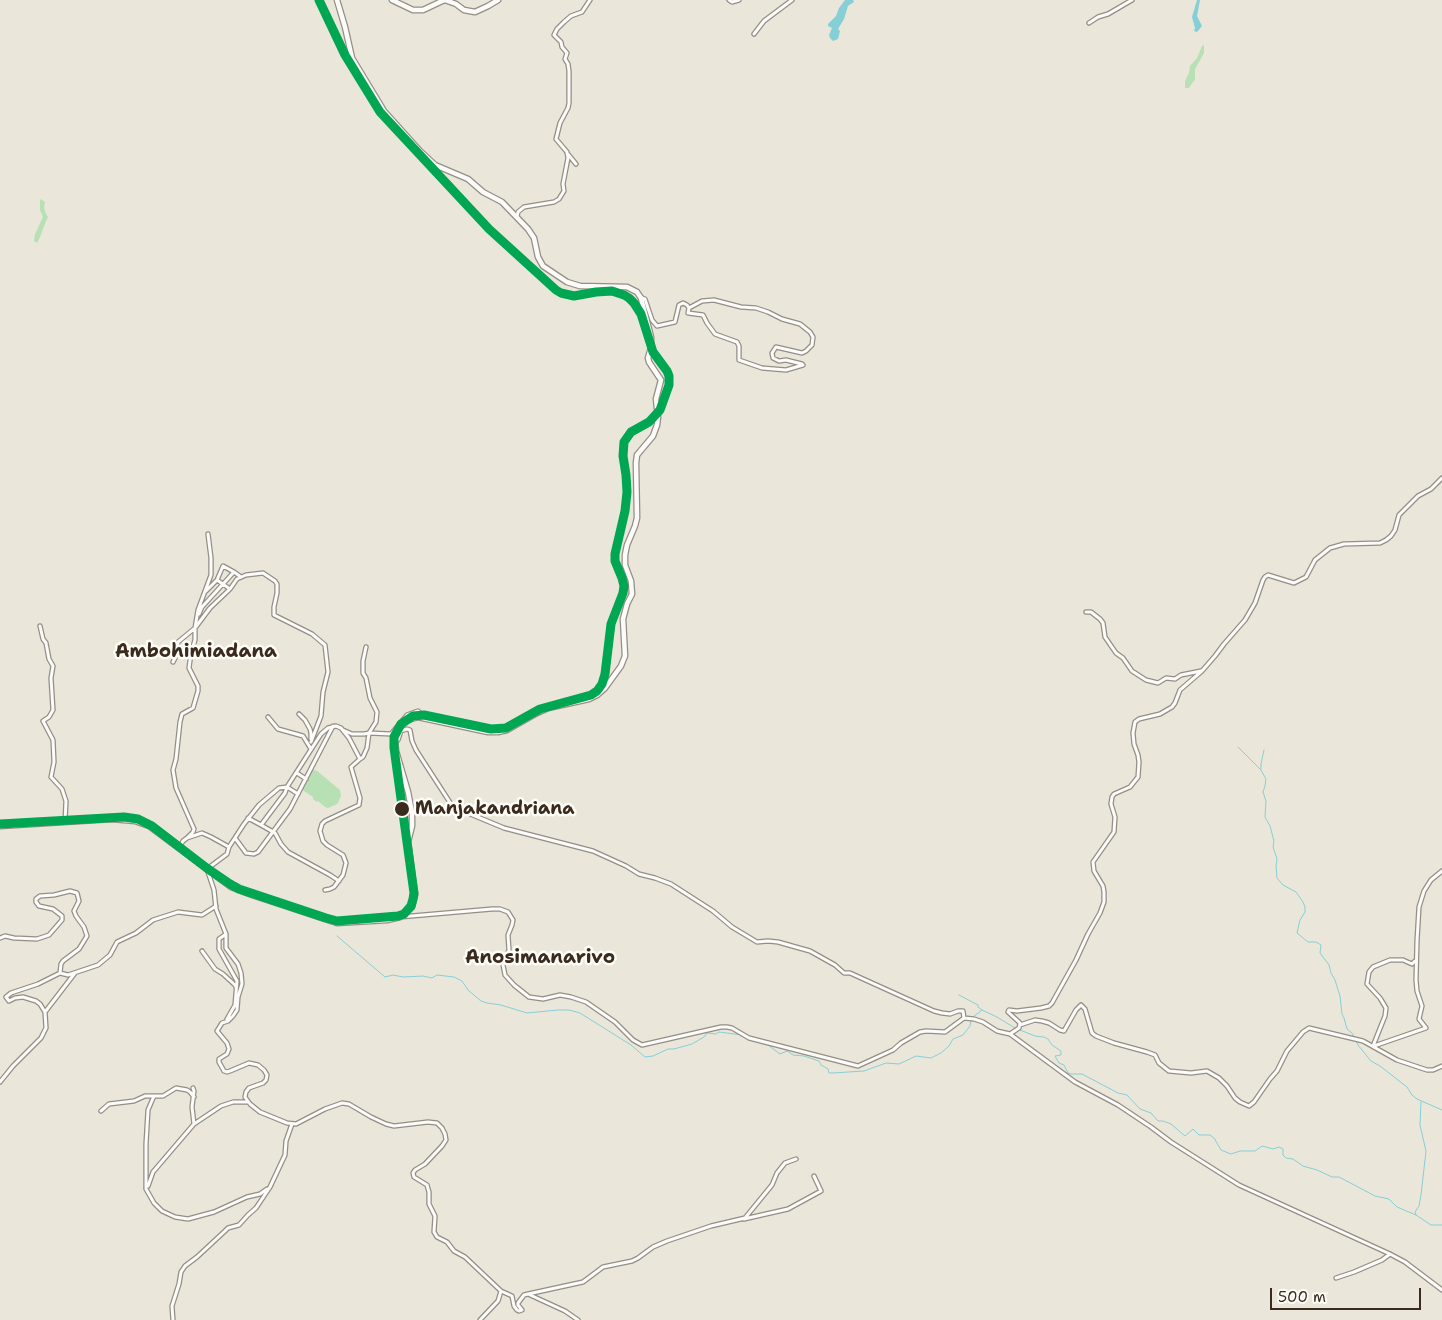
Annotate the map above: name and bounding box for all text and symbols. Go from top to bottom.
district label: Ambohimiadana [115,641,277,663]
place label: Manjakandriana [415,798,575,820]
marker: Manjakandriana [393,800,411,818]
district label: Anosimanarivo [465,947,615,969]
scale bar [1272,1278,1423,1310]
text: 500 m [1278,1287,1326,1307]

